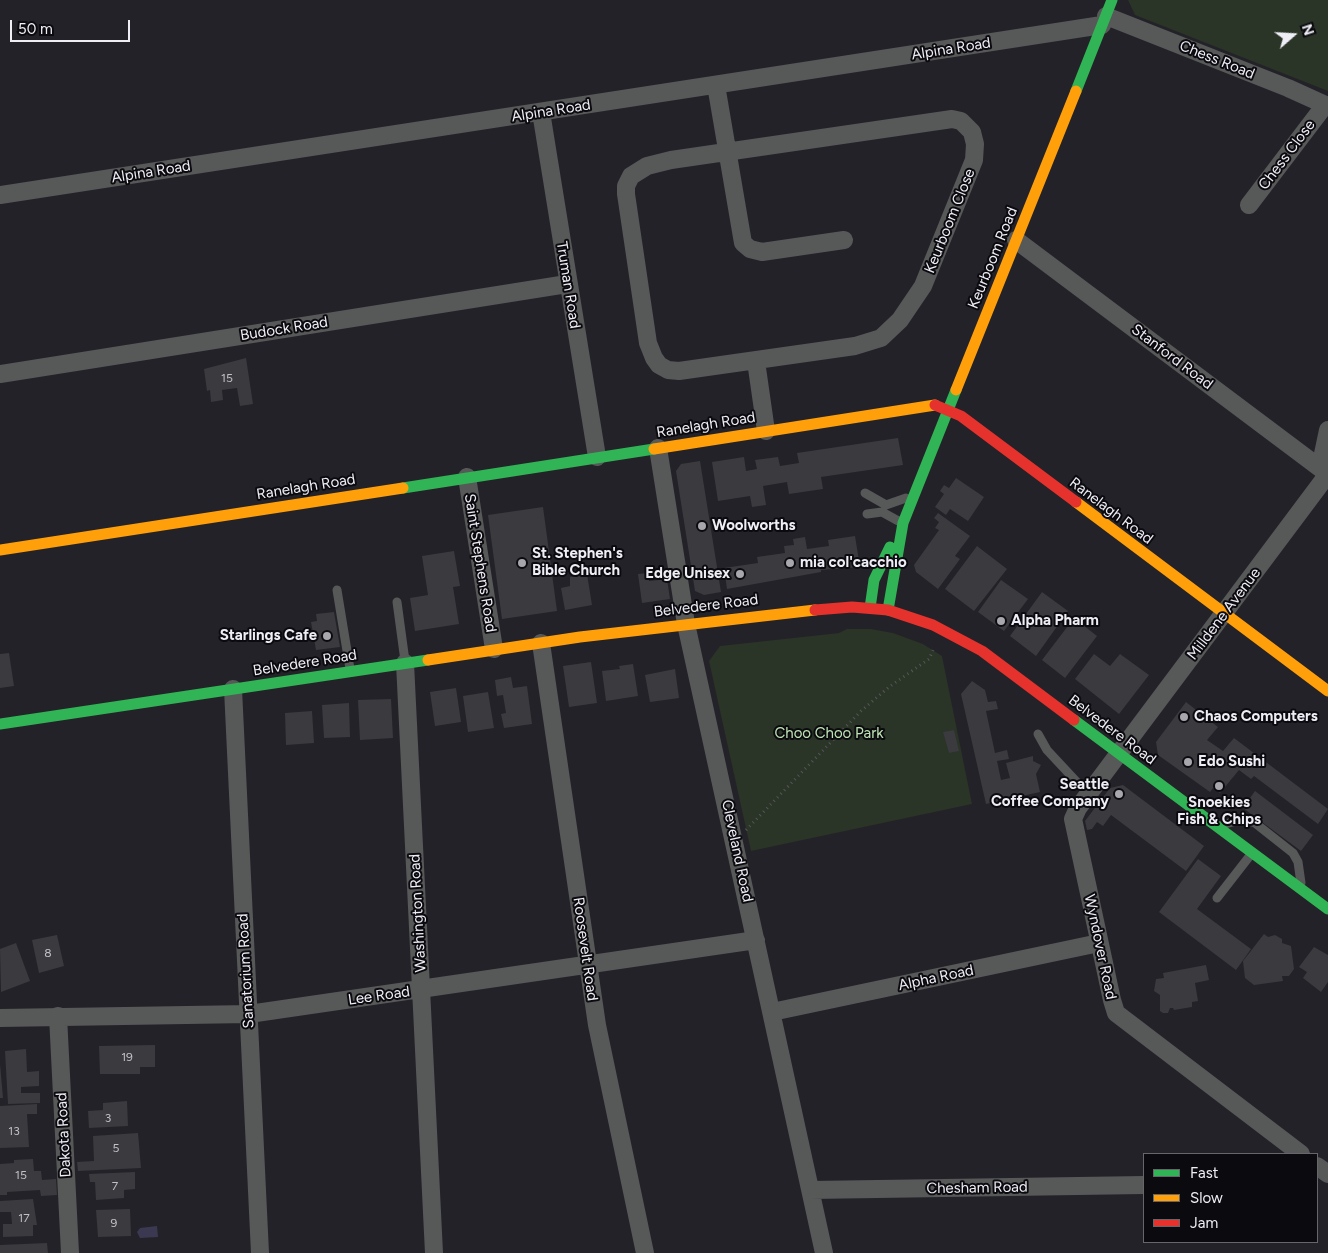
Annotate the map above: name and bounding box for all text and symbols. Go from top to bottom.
scale bar [12,10,132,42]
north arrow [1268,10,1318,60]
text: 50 m [18,20,53,38]
text: N [1298,22,1317,38]
street label: Alpina Road [910,34,992,64]
street label: Chess Road [1177,37,1257,83]
street label: Alpina Road [510,96,592,126]
street label: Chess Close [1255,116,1319,194]
street label: Alpina Road [110,157,192,187]
street label: Keurboom Close [921,166,979,276]
street label: Keurboom Road [964,205,1022,311]
street label: Truman Road [552,240,584,330]
street label: Budock Road [239,313,329,345]
street label: Stanford Road [1128,321,1216,393]
house number: 15 [221,371,233,385]
street label: Ranelagh Road [655,408,757,442]
street label: Ranelagh Road [255,470,357,504]
street label: Ranelagh Road [1066,474,1156,548]
street label: Saint Stephens Road [460,492,500,634]
place label: Woolworths [712,517,796,535]
marker: Woolworths [696,520,708,532]
place label: St. Stephen's Bible Church [532,545,623,580]
place label: mia col'cacchio [800,554,907,572]
marker: St. Stephen's Bible Church [516,557,528,569]
marker: mia col'cacchio [784,557,796,569]
street label: Milldene Avenue [1183,564,1265,664]
place label: Edge Unisex [645,565,730,583]
marker: Edge Unisex [734,568,746,580]
street label: Belvedere Road [653,591,759,621]
place label: Alpha Pharm [1011,612,1099,630]
marker: Alpha Pharm [995,615,1007,627]
place label: Starlings Cafe [220,627,317,645]
marker: Starlings Cafe [321,630,333,642]
street label: Belvedere Road [252,646,358,680]
street label: Belvedere Road [1065,691,1159,769]
place label: Chaos Computers [1194,708,1318,726]
marker: Chaos Computers [1178,711,1190,723]
park label: Choo Choo Park [774,725,884,743]
place label: Edo Sushi [1198,753,1265,771]
marker: Edo Sushi [1182,756,1194,768]
place label: Seattle Coffee Company [991,776,1109,811]
marker: Snoekies Fish & Chips [1213,780,1225,792]
marker: Seattle Coffee Company [1113,788,1125,800]
place label: Snoekies Fish & Chips [1177,794,1261,829]
street label: Cleveland Road [717,798,757,904]
street label: Washington Road [406,853,430,973]
street label: Wyndover Road [1080,893,1120,1001]
street label: Roosevelt Road [569,896,601,1002]
street label: Sanatorium Road [234,913,258,1029]
house number: 8 [44,946,52,960]
street label: Alpha Road [897,961,975,995]
street label: Lee Road [347,983,411,1009]
house number: 19 [121,1050,133,1064]
street label: Dakota Road [53,1092,75,1178]
house number: 3 [105,1111,111,1125]
house number: 13 [8,1124,20,1138]
house number: 5 [113,1141,119,1155]
legend [1143,1153,1318,1243]
text: Fast [1190,1164,1218,1182]
house number: 15 [15,1168,27,1182]
street label: Chesham Road [926,1178,1028,1198]
house number: 7 [112,1179,118,1193]
text: Slow [1190,1189,1223,1207]
house number: 17 [18,1211,30,1225]
text: Jam [1190,1214,1218,1232]
house number: 9 [111,1216,117,1230]

